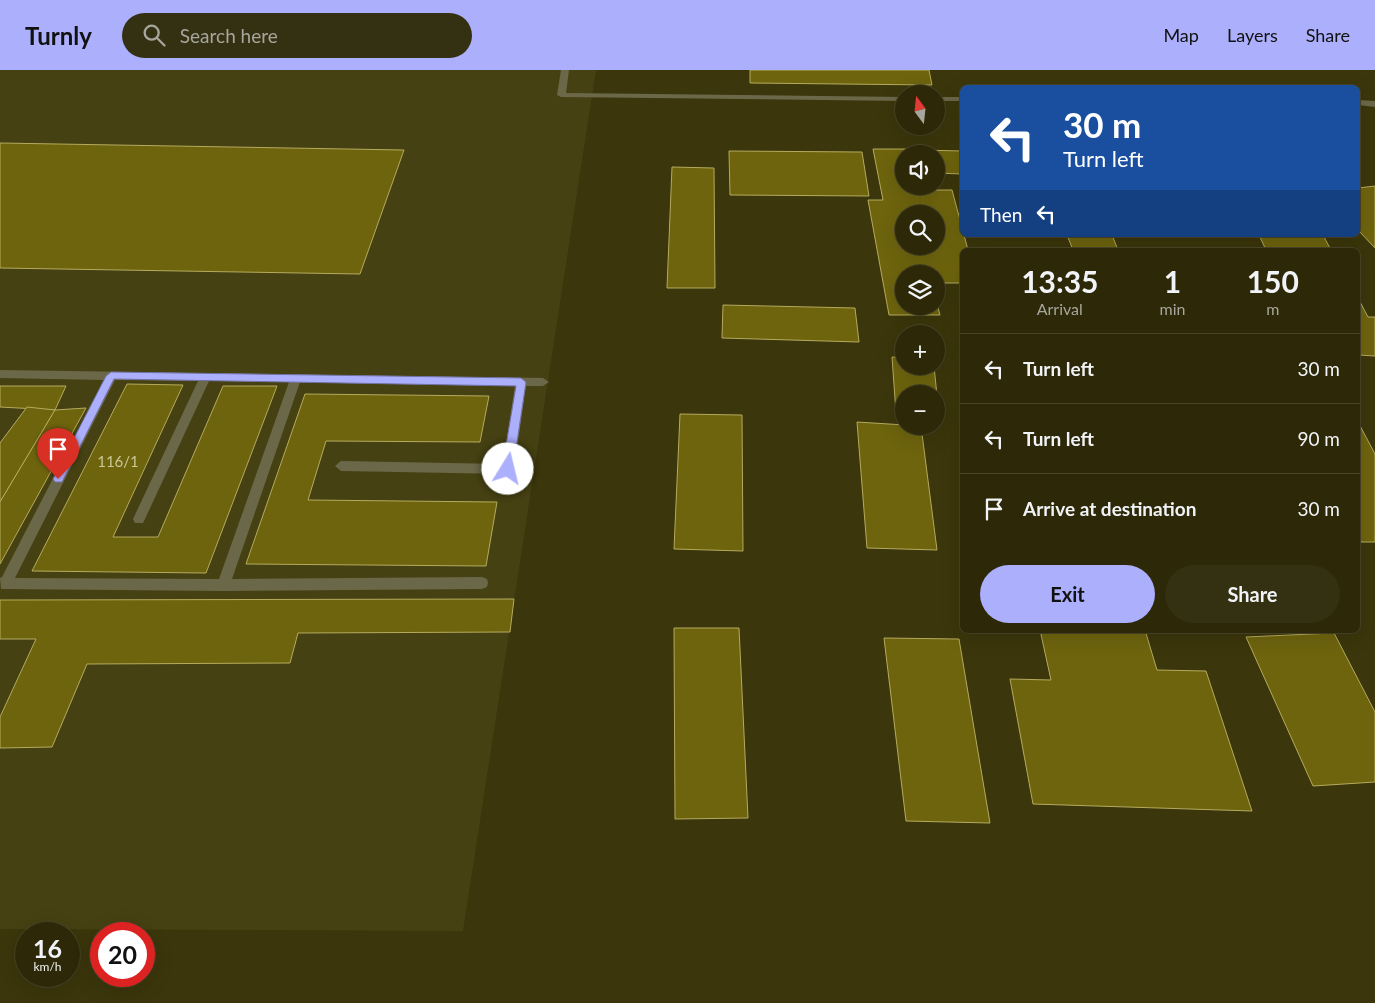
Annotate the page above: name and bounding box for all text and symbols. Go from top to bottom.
search box [122,13,472,58]
text: Turnly [25,21,92,50]
icon: search [140,21,168,49]
text: Search here [180,24,278,47]
text: Map [1163,24,1199,46]
text: Layers [1227,24,1278,46]
text: Share [1306,24,1350,46]
north arrow [895,85,945,135]
map controls [895,85,945,435]
text: 30 m [1063,103,1141,145]
icon: left [980,105,1045,170]
button: sound [895,145,945,195]
text: Turn left [1063,145,1144,172]
icon: left [1032,200,1060,228]
text: Then [980,203,1022,226]
button: search [895,205,945,255]
text: 13:35 [1021,263,1098,299]
text: 1 [1164,263,1181,299]
text: 150 [1247,263,1299,299]
button: layers [895,265,945,315]
text: Arrival [1037,299,1083,318]
text: min [1160,299,1186,318]
text: m [1266,299,1279,318]
button: + [895,325,945,375]
icon: left [980,355,1008,383]
text: Turn left [1023,357,1094,380]
text: 30 m [1297,357,1340,380]
button: − [895,385,945,435]
icon: left [980,425,1008,453]
text: Turn left [1023,427,1094,450]
text: 90 m [1297,427,1340,450]
pin [37,428,79,479]
icon: arrive [44,435,72,463]
position arrow [481,442,533,494]
house number: 116/1 [97,452,139,470]
icon: arrive [980,495,1008,523]
text: Arrive at destination [1023,497,1196,520]
text: 30 m [1297,497,1340,520]
button: Exit [980,565,1155,623]
button: Share [1165,565,1340,623]
speed limit sign: 20 [90,922,155,987]
text: 16 [33,933,62,963]
text: km/h [33,959,62,974]

